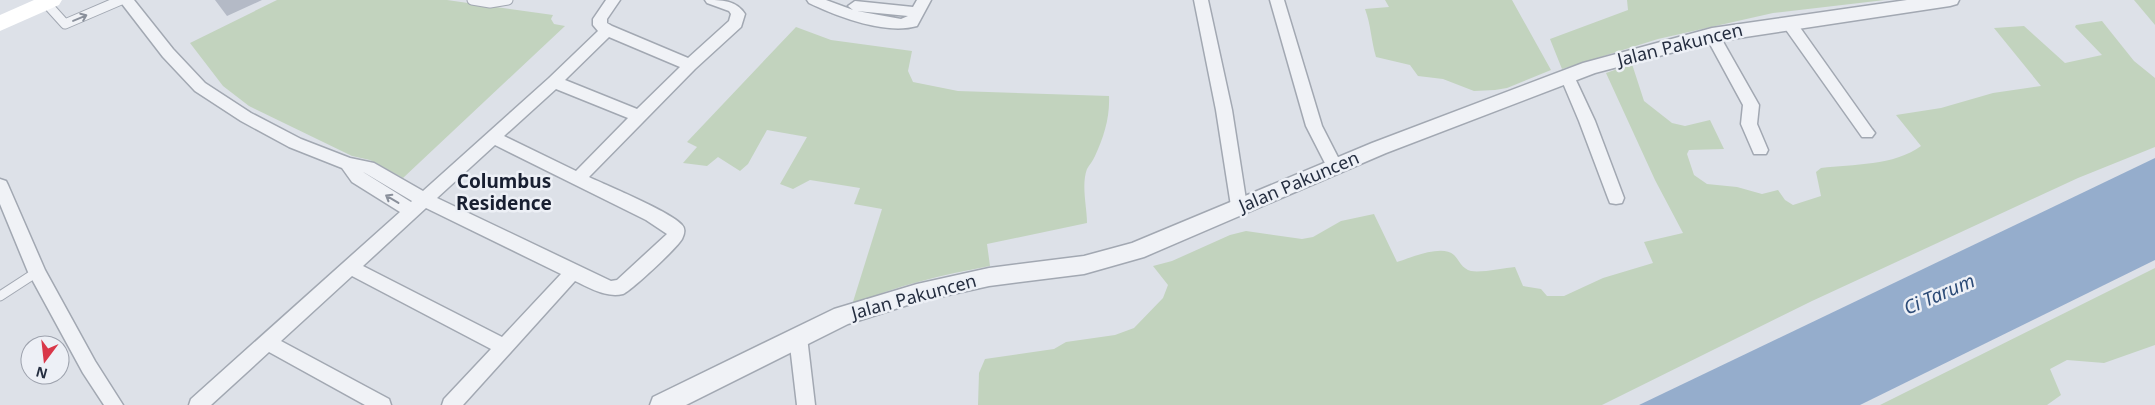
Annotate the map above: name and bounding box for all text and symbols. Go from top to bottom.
one-way arrow [72,12,87,22]
street label: Jalan Pakuncen [1613,17,1745,72]
street label: Jalan Pakuncen [1233,145,1362,218]
district label: Columbus Residence [456,168,552,216]
one-way arrow [386,194,400,204]
water label: Ci Tarum [1899,267,1979,321]
street label: Jalan Pakuncen [847,268,979,325]
north arrow [20,335,70,385]
text: N [34,362,49,384]

